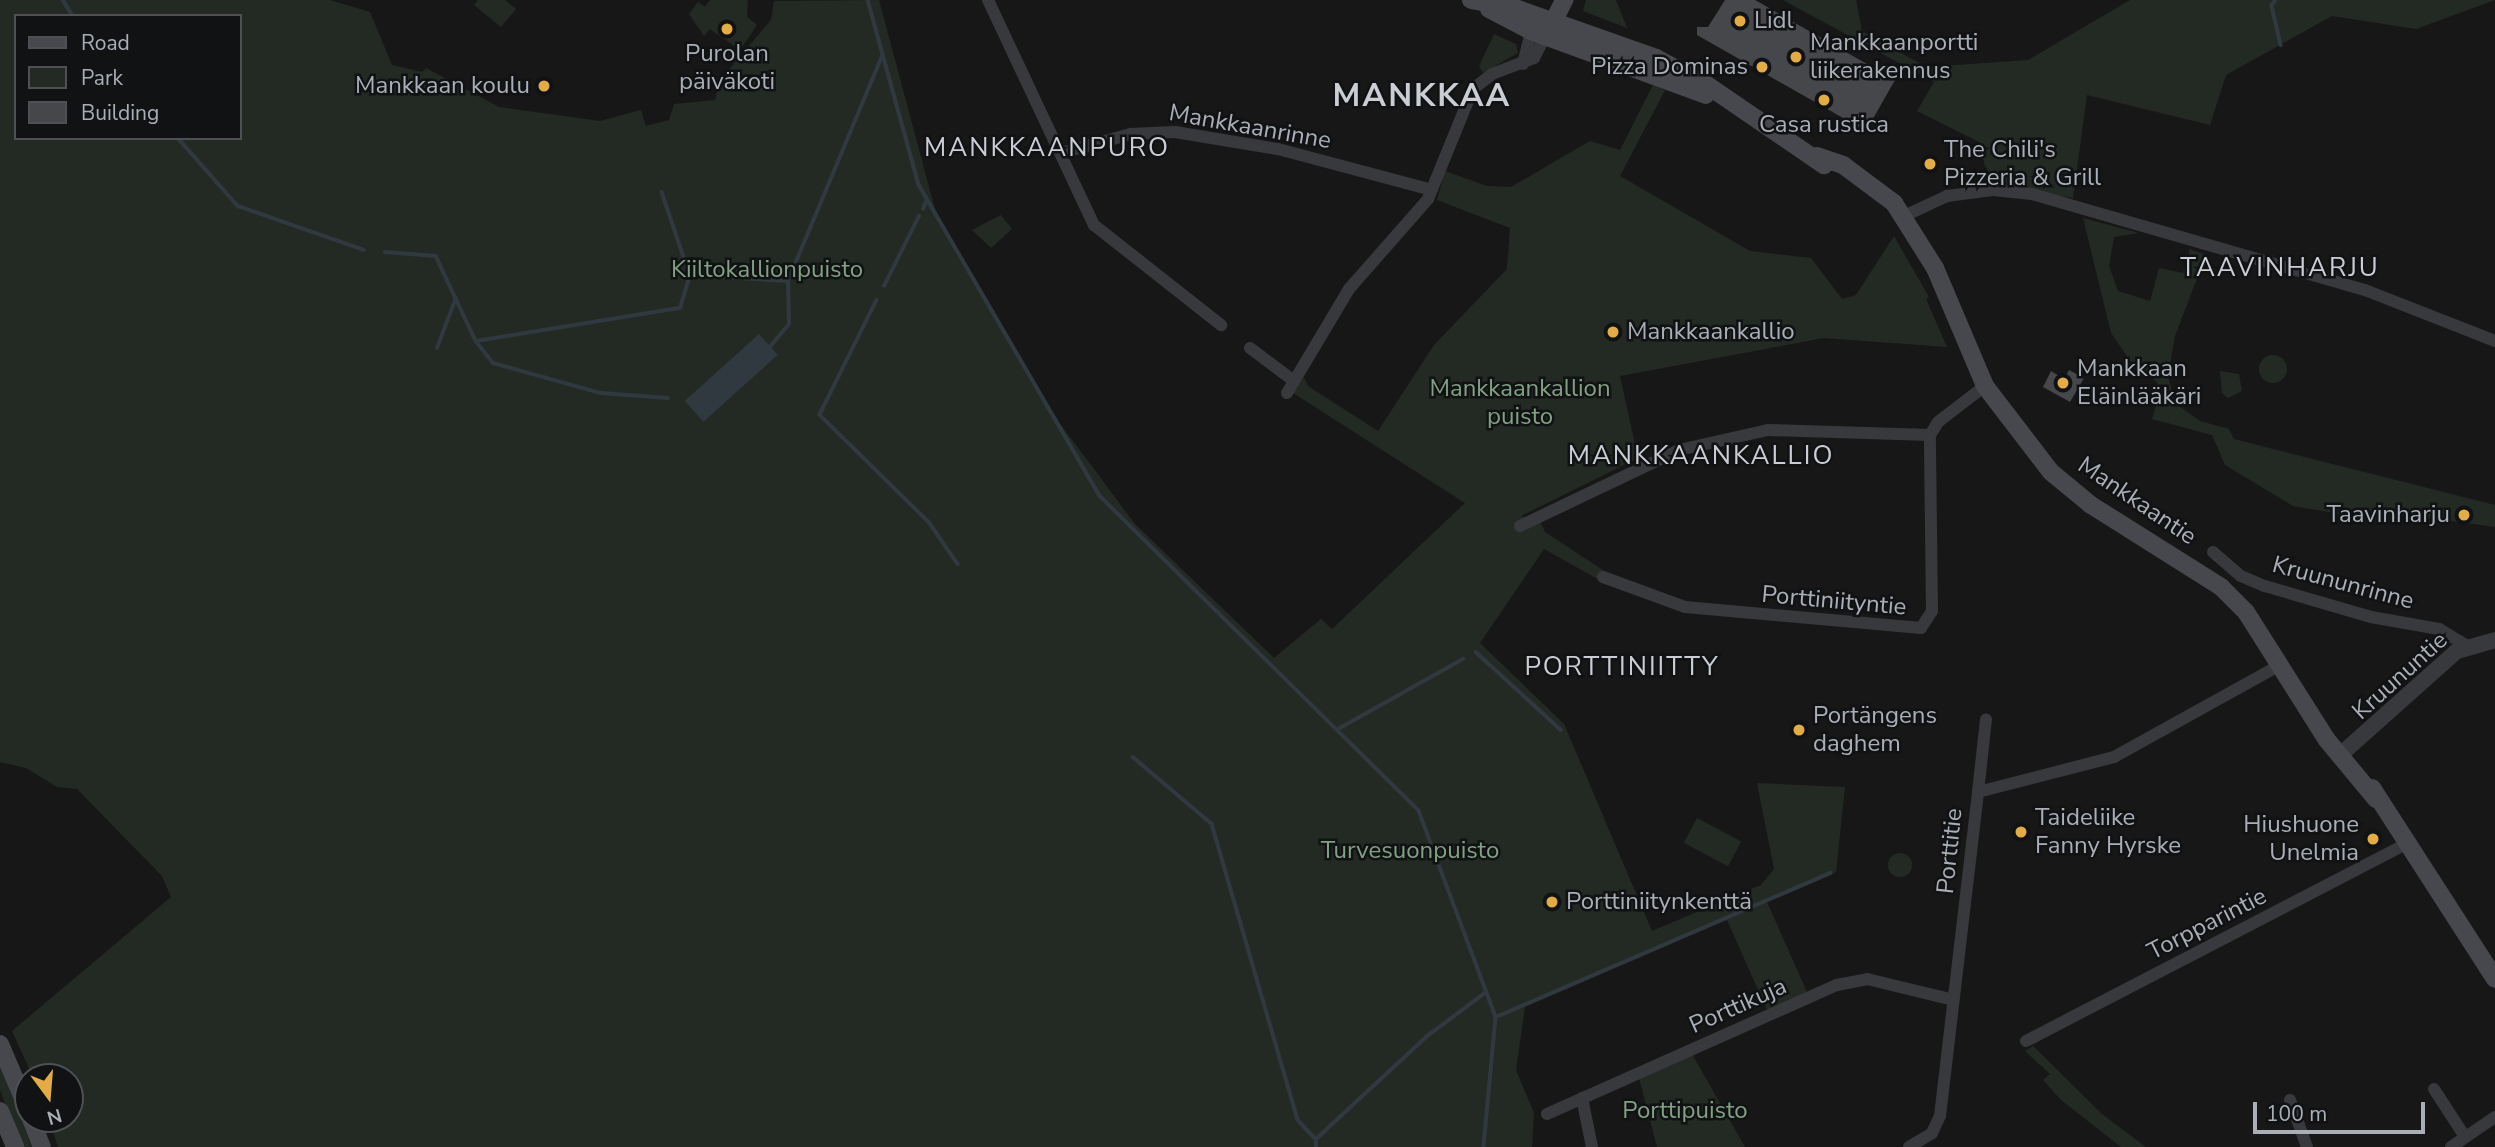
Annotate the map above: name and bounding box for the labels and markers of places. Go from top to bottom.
place label: Lidl [1754,7,1794,35]
marker: Lidl [1732,13,1748,29]
marker: Purolan päiväkoti [719,21,735,37]
place label: Mankkaanportti liikerakennus [1810,29,1978,85]
place label: Purolan päiväkoti [679,40,775,96]
marker: Mankkaanportti liikerakennus [1788,49,1804,65]
place label: Pizza Dominas [1591,53,1748,81]
marker: Pizza Dominas [1754,59,1770,75]
place label: Mankkaan koulu [355,72,530,100]
marker: Mankkaan koulu [536,78,552,94]
marker: Casa rustica [1816,92,1832,108]
place label: Casa rustica [1759,111,1889,139]
place label: The Chili's Pizzeria & Grill [1944,136,2101,192]
marker: The Chili's Pizzeria & Grill [1922,156,1938,172]
place label: Mankkaankallio [1627,318,1795,346]
marker: Mankkaankallio [1605,324,1621,340]
place label: Mankkaan Eläinlääkäri [2077,355,2201,411]
marker: Mankkaan Eläinlääkäri [2055,375,2071,391]
place label: Taavinharju [2326,501,2450,529]
marker: Taavinharju [2456,507,2472,523]
place label: Portängens daghem [1813,702,1937,758]
marker: Portängens daghem [1791,722,1807,738]
place label: Taideliike Fanny Hyrske [2035,804,2181,860]
place label: Hiushuone Unelmia [2243,811,2359,867]
marker: Taideliike Fanny Hyrske [2013,824,2029,840]
marker: Hiushuone Unelmia [2365,831,2381,847]
place label: Porttiniitynkenttä [1566,888,1752,916]
marker: Porttiniitynkenttä [1544,894,1560,910]

